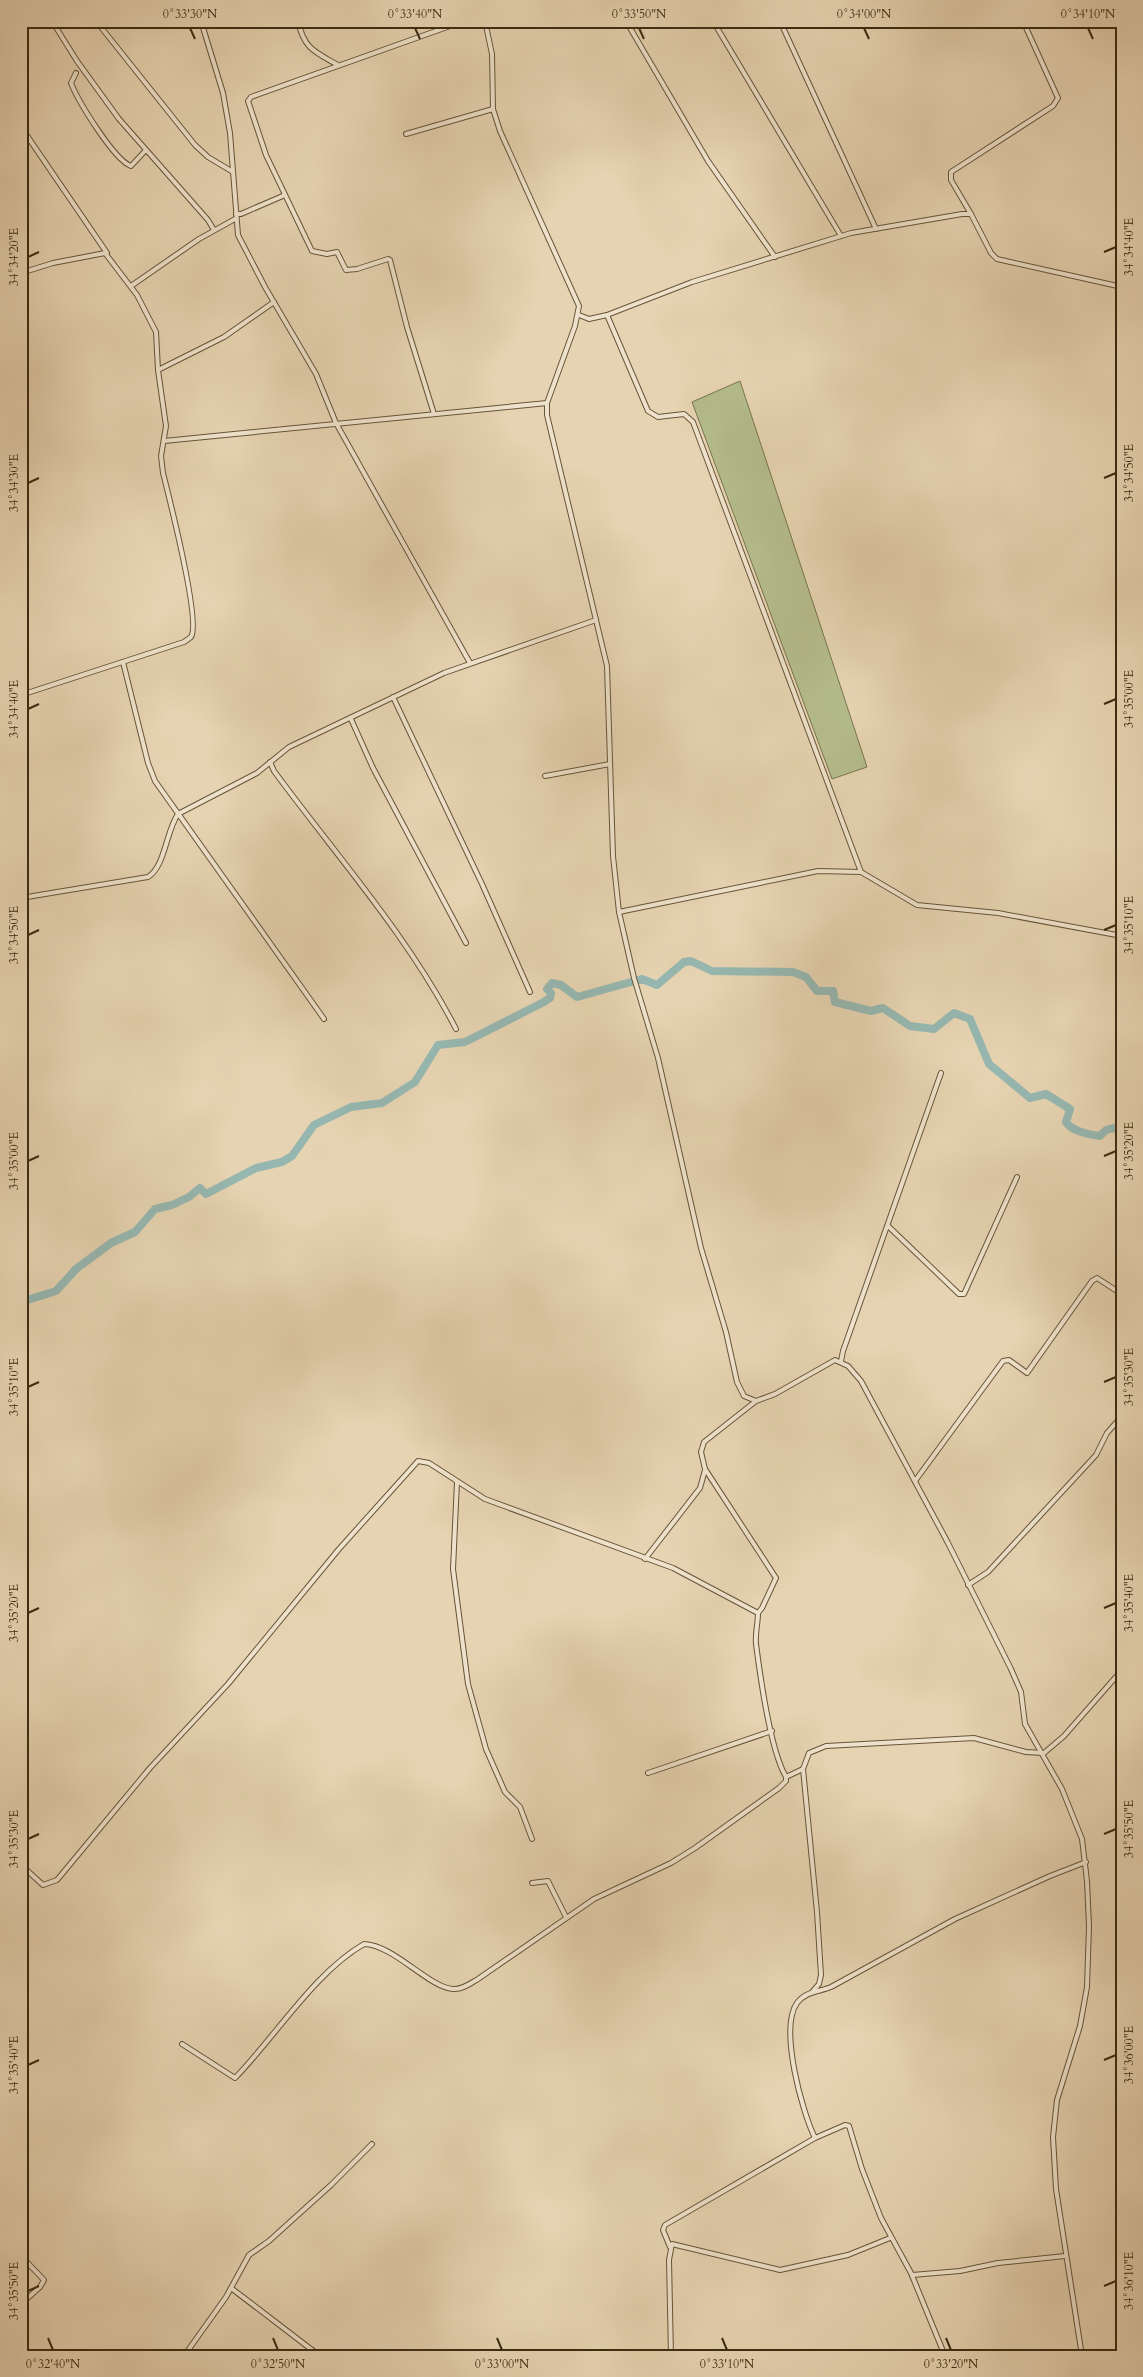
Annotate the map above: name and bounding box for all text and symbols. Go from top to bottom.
text: 0°33'30"N [163,6,218,22]
text: 0°33'40"N [388,6,443,22]
text: 0°33'50"N [612,6,667,22]
text: 0°34'00"N [837,6,892,22]
text: 0°34'10"N [1061,6,1116,22]
text: 34°34'40"E [1121,218,1137,276]
text: 34°34'20"E [6,228,22,286]
text: 34°34'50"E [1121,444,1137,502]
text: 34°34'30"E [6,454,22,512]
text: 34°35'00"E [1121,670,1137,728]
text: 34°34'40"E [6,680,22,738]
text: 34°35'10"E [1121,896,1137,954]
text: 34°34'50"E [6,906,22,964]
text: 34°35'20"E [1121,1122,1137,1180]
text: 34°35'00"E [6,1132,22,1190]
text: 34°35'30"E [1121,1348,1137,1406]
text: 34°35'10"E [6,1358,22,1416]
text: 34°35'40"E [1121,1574,1137,1632]
text: 34°35'20"E [6,1584,22,1642]
text: 34°35'50"E [1121,1800,1137,1858]
text: 34°35'30"E [6,1810,22,1868]
text: 34°36'00"E [1121,2026,1137,2084]
text: 34°35'40"E [6,2036,22,2094]
text: 34°36'10"E [1121,2252,1137,2310]
text: 34°35'50"E [6,2262,22,2320]
text: 0°32'40"N [26,2356,81,2372]
text: 0°32'50"N [251,2356,306,2372]
text: 0°33'00"N [475,2356,530,2372]
text: 0°33'10"N [700,2356,755,2372]
text: 0°33'20"N [924,2356,979,2372]

